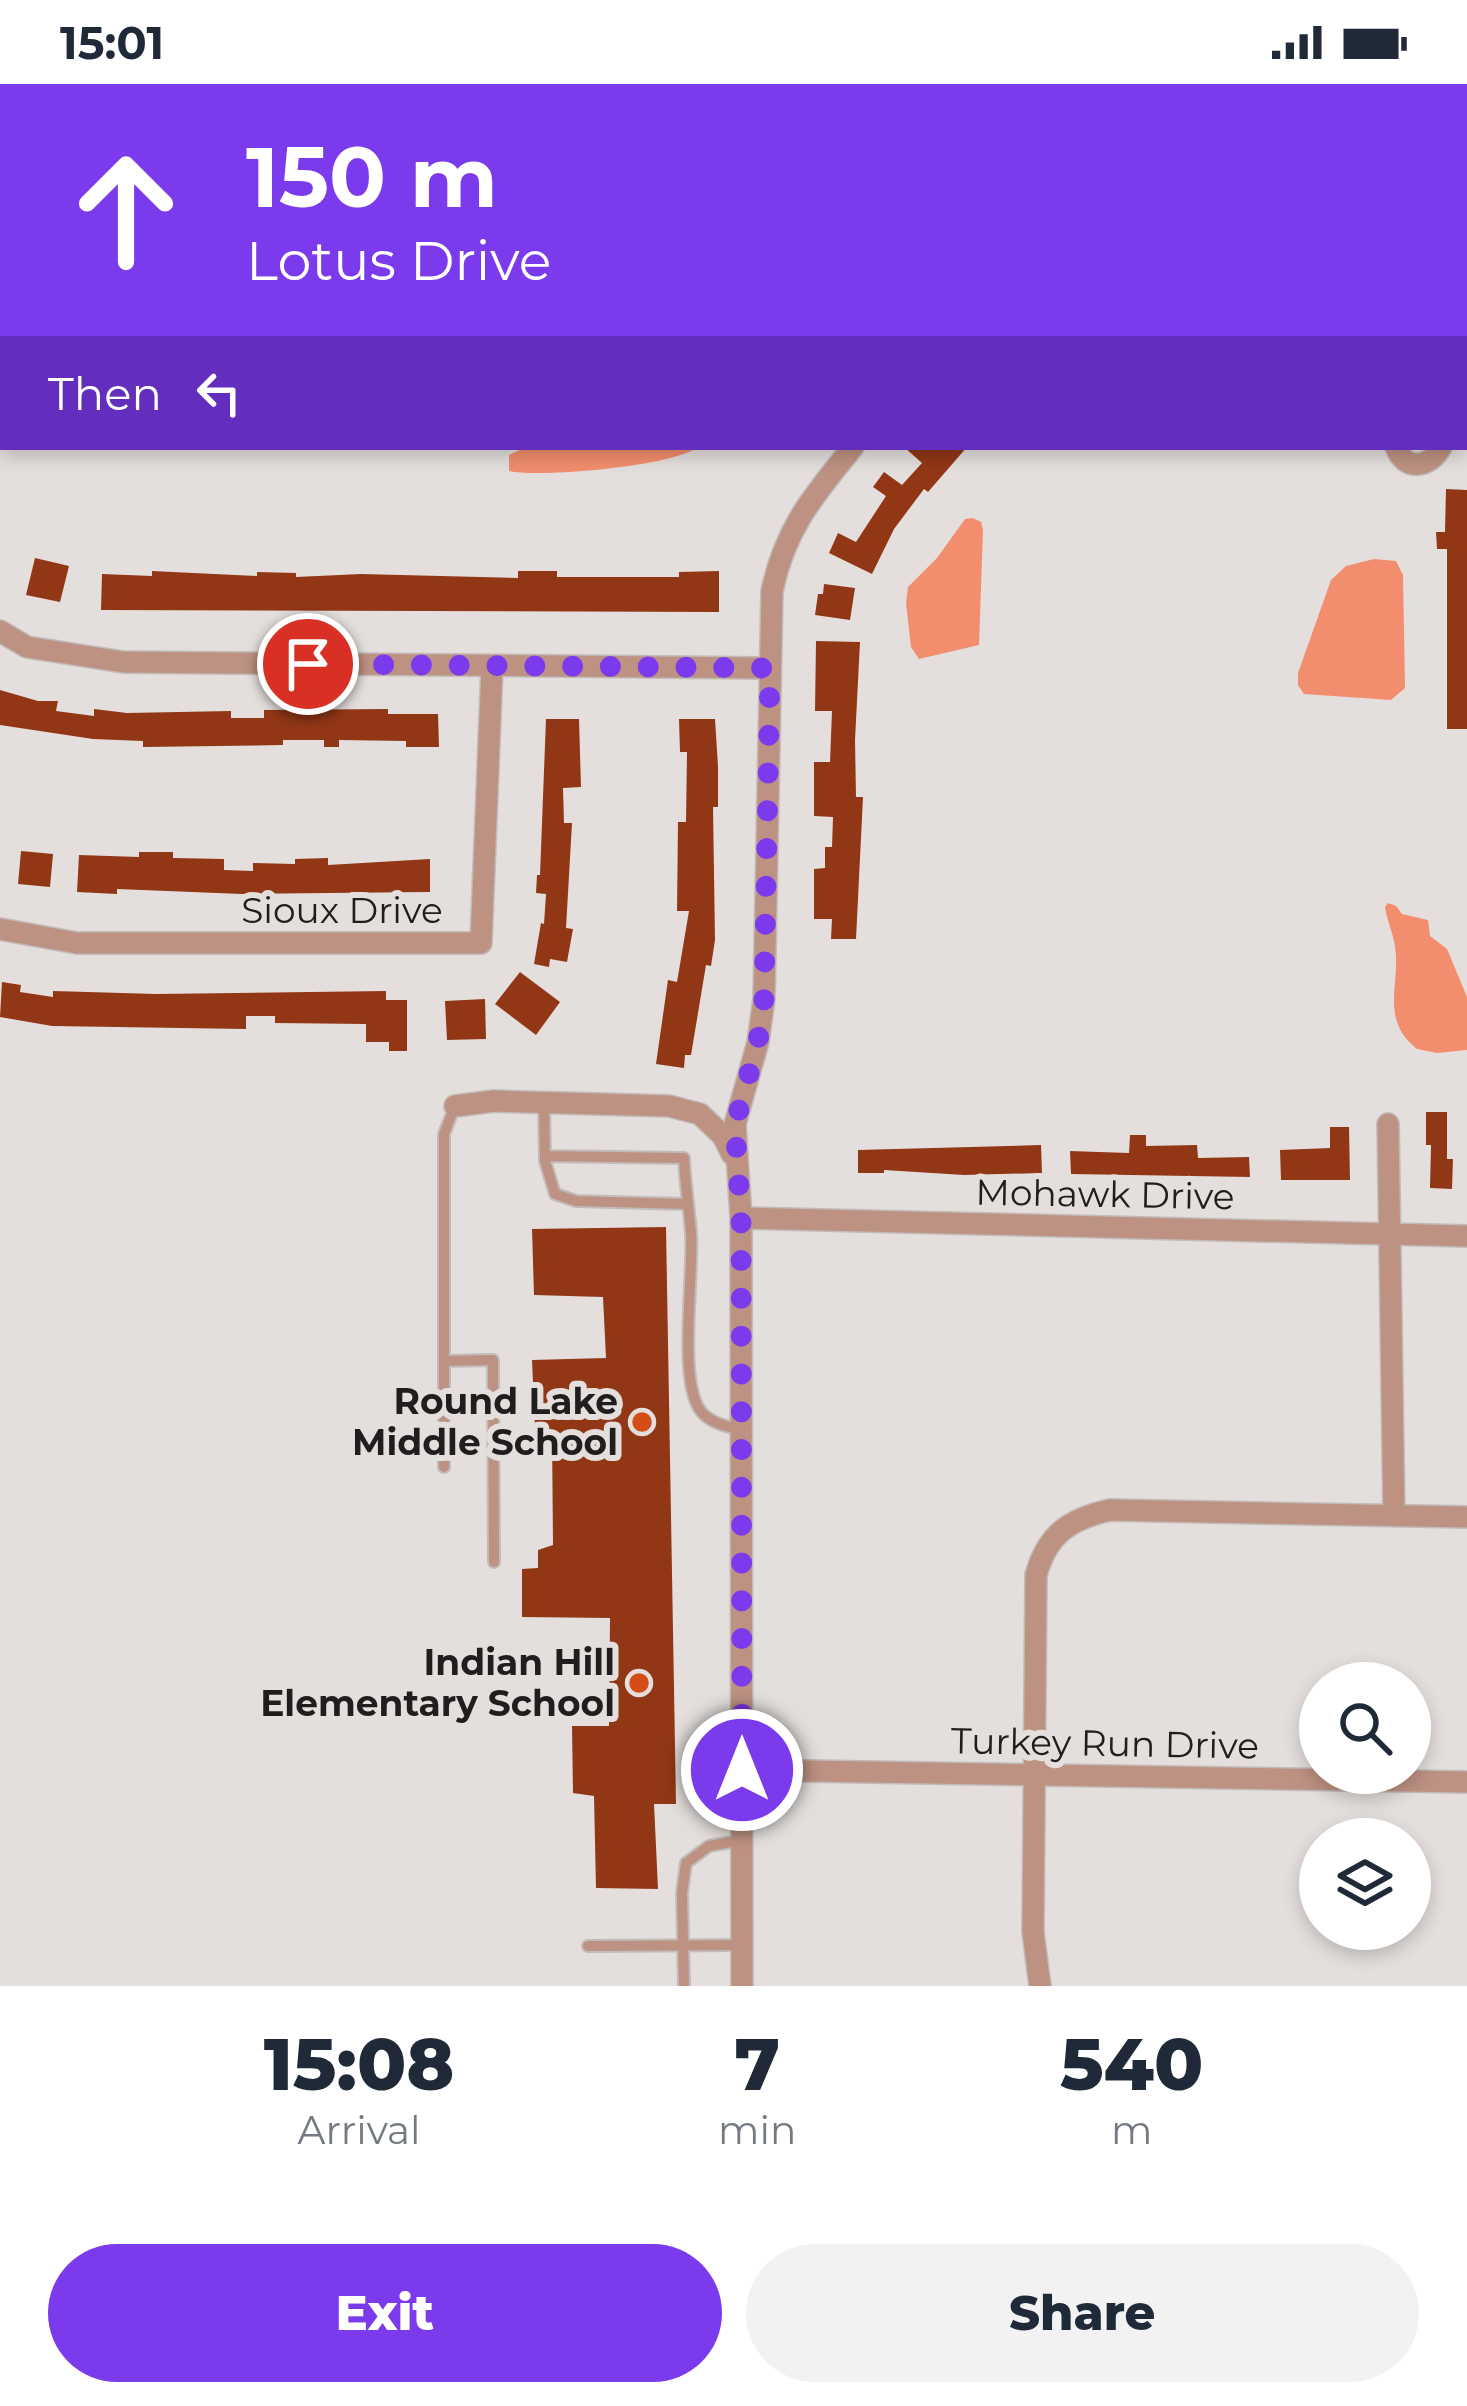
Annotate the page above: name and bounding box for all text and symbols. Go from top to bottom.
text: 15:01 [60,15,164,70]
text: 150 m [246,126,498,228]
icon: ahead [48,132,204,288]
text: Lotus Drive [246,228,551,294]
icon: left [186,360,252,426]
text: Then [48,366,162,421]
pin [257,613,359,715]
icon: arrive [275,631,341,697]
street label: Sioux Drive [241,888,443,932]
street label: Mohawk Drive [975,1170,1235,1218]
place label: Round Lake Middle School [352,1379,618,1464]
marker: Round Lake Middle School [629,1409,655,1435]
place label: Indian Hill Elementary School [260,1640,615,1725]
map controls [1299,1662,1431,1950]
button: search [1299,1662,1431,1794]
marker: Indian Hill Elementary School [626,1670,652,1696]
position arrow [679,1707,805,1833]
street label: Turkey Run Drive [951,1718,1259,1768]
button: layers [1299,1818,1431,1950]
text: 15:08 [264,2020,454,2108]
text: 7 [734,2020,780,2108]
text: 540 [1060,2020,1203,2108]
text: Arrival [298,2106,421,2154]
text: min [718,2106,796,2154]
text: m [1111,2106,1152,2154]
button: Exit [48,2244,722,2382]
button: Share [746,2244,1419,2382]

